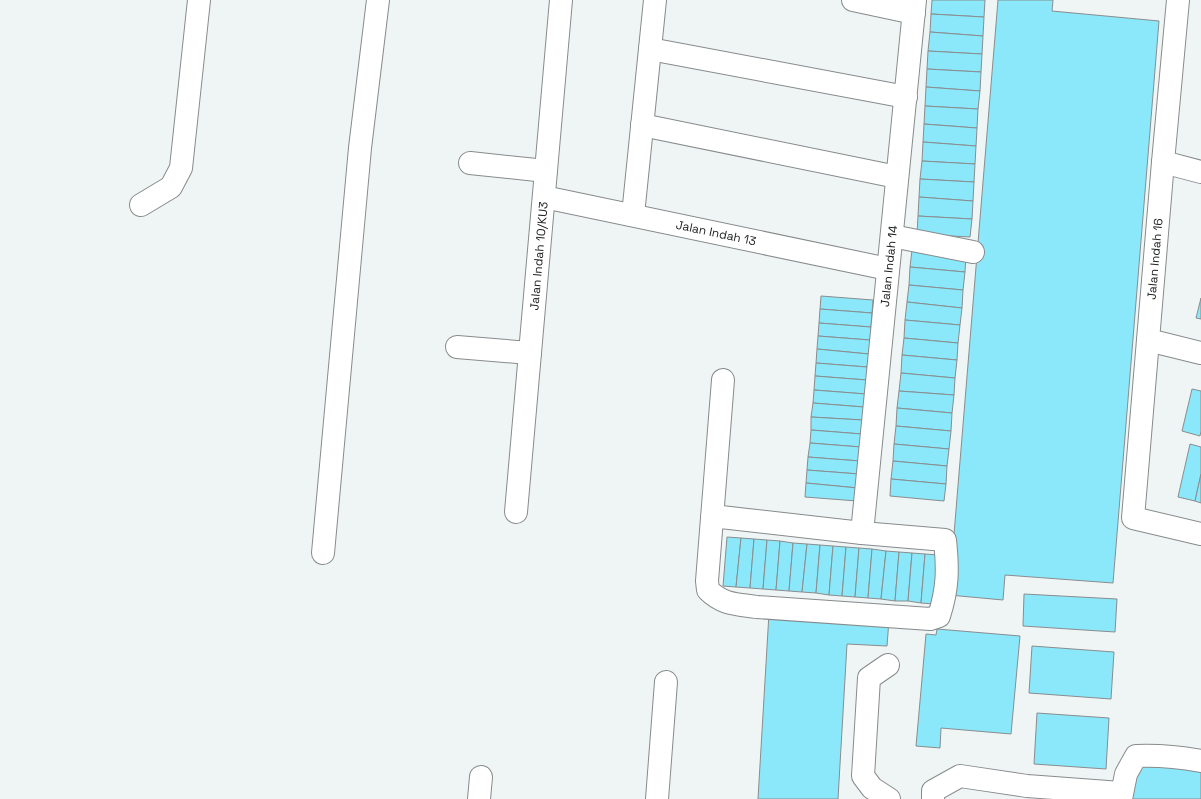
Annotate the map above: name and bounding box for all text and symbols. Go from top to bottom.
street label: Jalan Indah 10/KU3 [526,201,552,311]
street label: Jalan Indah 13 [674,217,758,249]
street label: Jalan Indah 16 [1143,218,1167,300]
street label: Jalan Indah 14 [877,224,901,308]

